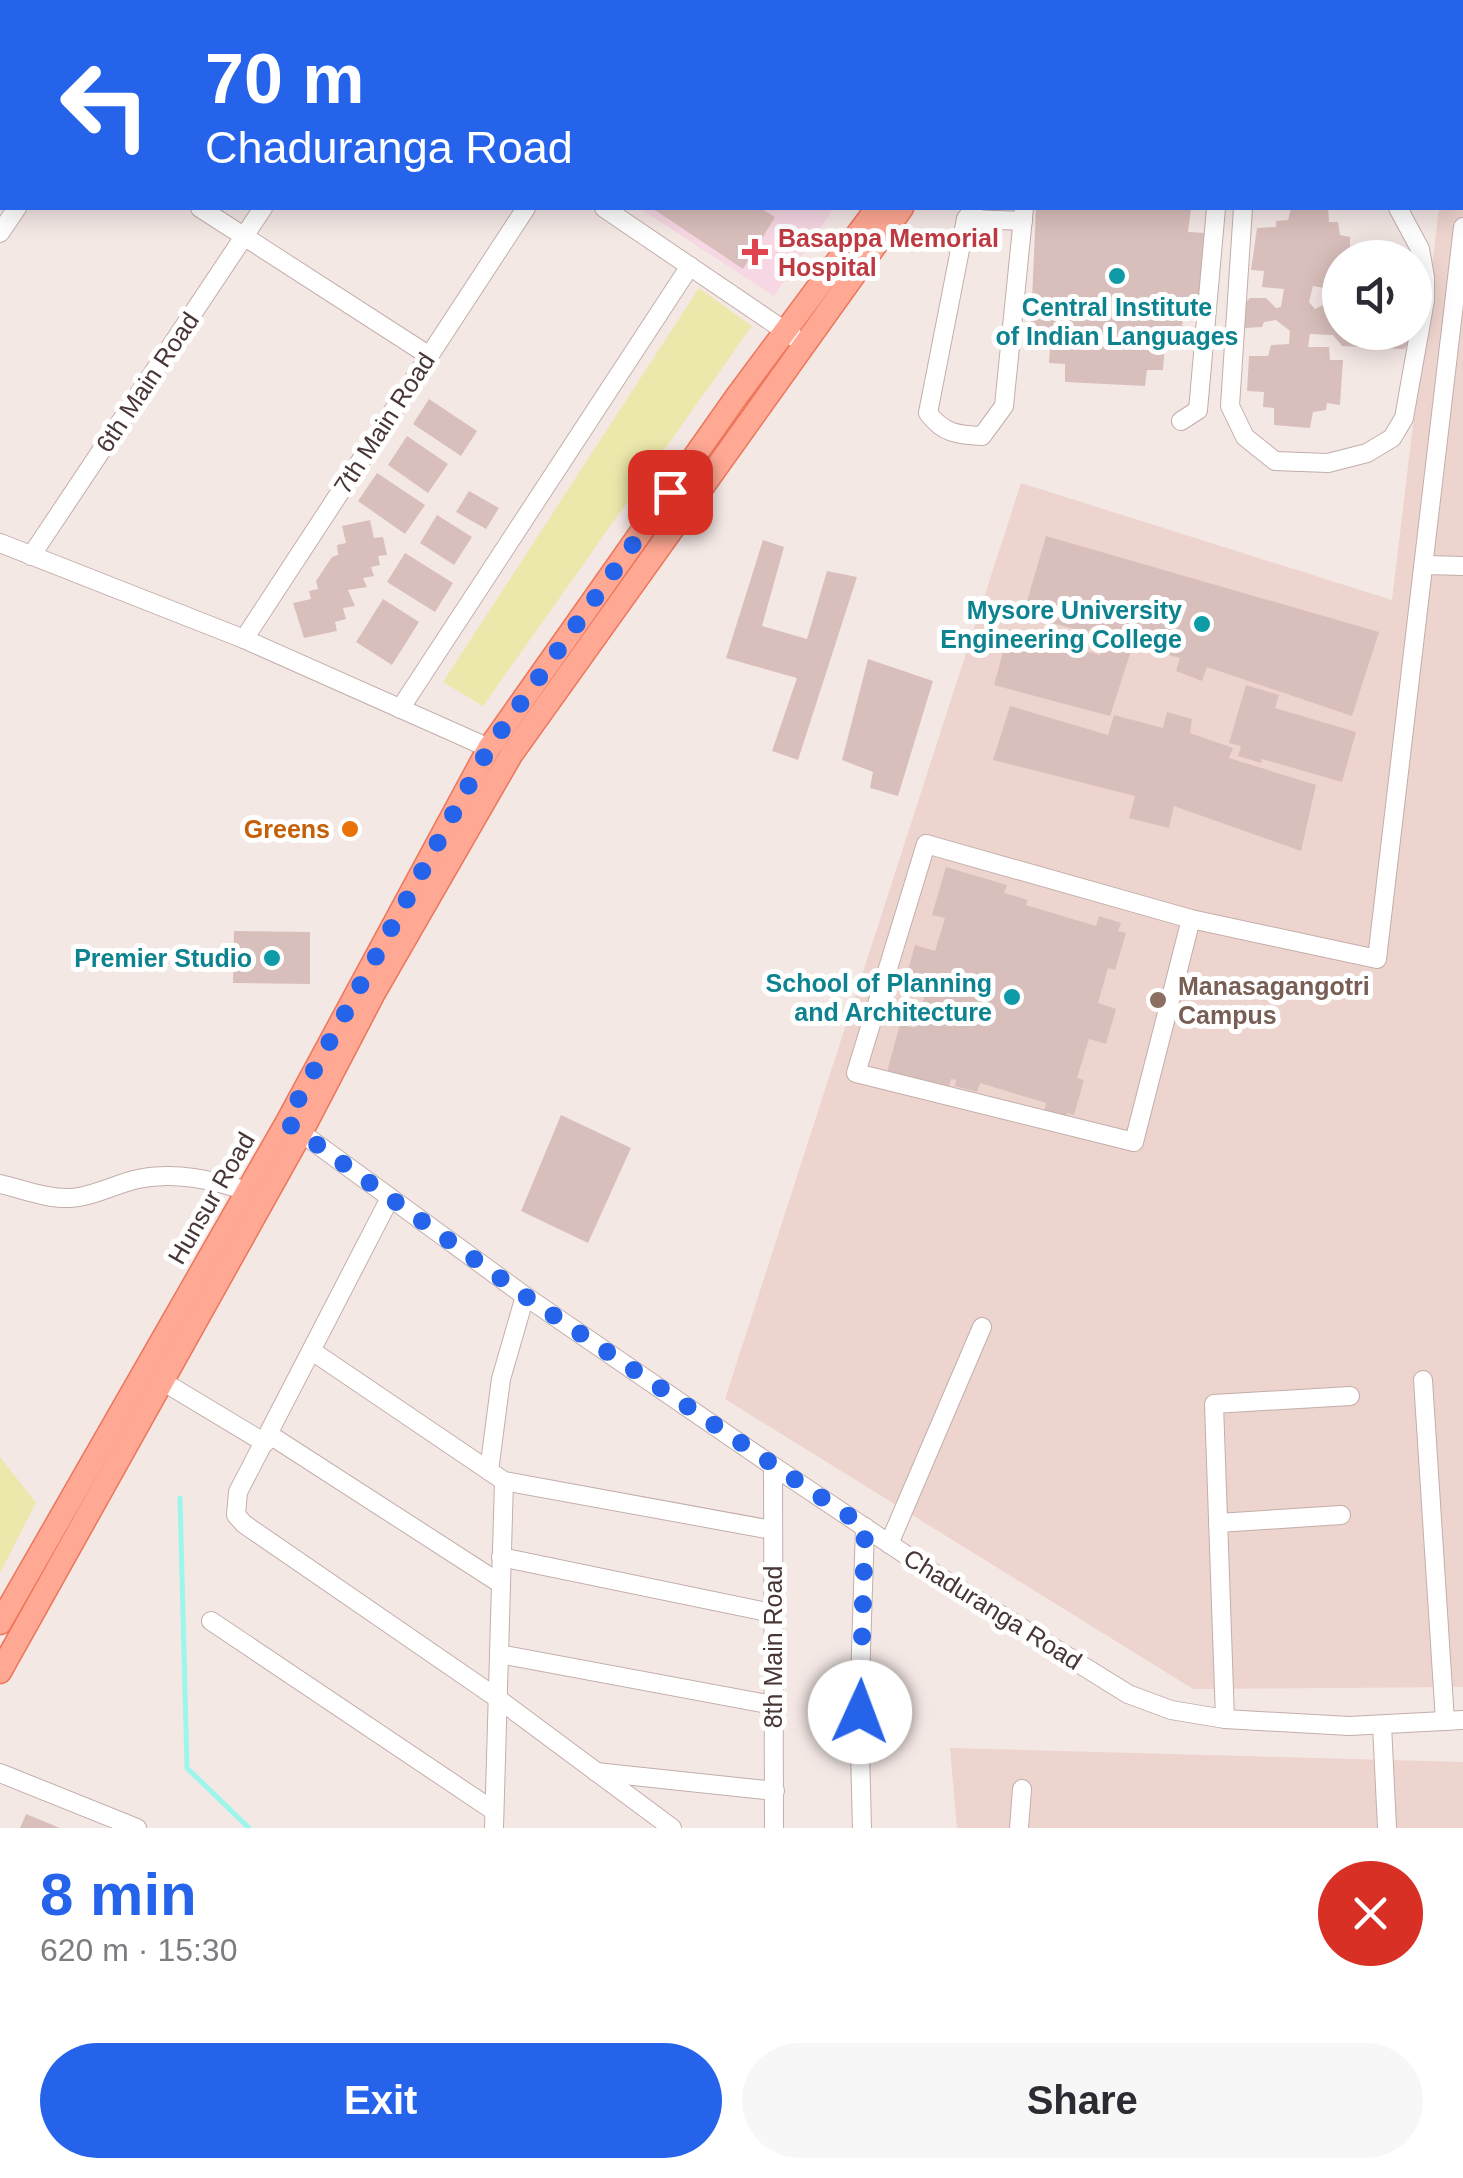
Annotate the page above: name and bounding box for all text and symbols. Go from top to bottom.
icon: left [40,40,170,170]
text: 70 m [205,40,365,118]
text: Chaduranga Road [205,122,573,173]
place label: Basappa Memorial Hospital [778,224,999,281]
marker: Basappa Memorial Hospital [742,239,768,265]
map controls [1322,240,1432,350]
button: sound [1322,240,1432,350]
marker: Central Institute of Indian Languages [1106,265,1128,287]
place label: Central Institute of Indian Languages [995,293,1239,350]
street label: 6th Main Road [90,307,204,457]
street label: 7th Main Road [328,347,440,499]
pin [628,450,713,535]
icon: arrive [643,465,698,520]
place label: Mysore University Engineering College [940,596,1182,653]
marker: Mysore University Engineering College [1191,613,1213,635]
place label: Greens [244,815,330,843]
marker: Greens [339,818,361,840]
place label: Premier Studio [74,944,252,972]
marker: Premier Studio [261,947,283,969]
place label: School of Planning and Architecture [766,969,992,1026]
place label: Manasagangotri Campus [1178,972,1370,1029]
marker: School of Planning and Architecture [1001,986,1023,1008]
marker: Manasagangotri Campus [1147,989,1169,1011]
street label: Hunsur Road [162,1127,260,1269]
street label: Chaduranga Road [899,1543,1087,1675]
street label: 8th Main Road [759,1566,787,1728]
position arrow [808,1660,912,1764]
text: 8 min [40,1861,197,1928]
button: close [1318,1861,1423,1966]
text: 620 m · 15:30 [40,1932,237,1968]
button: Exit [40,2043,722,2158]
button: Share [742,2043,1423,2158]

